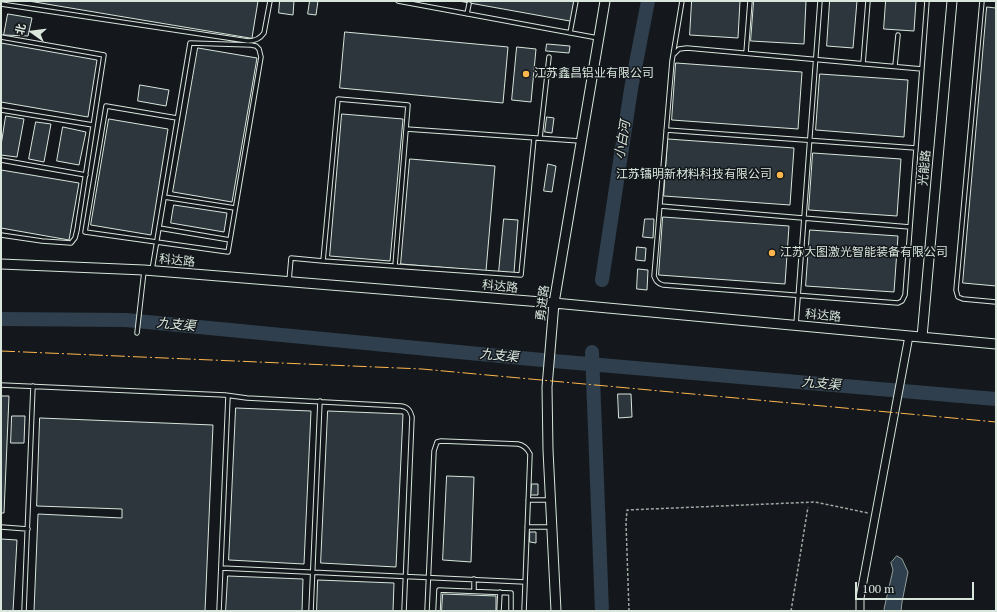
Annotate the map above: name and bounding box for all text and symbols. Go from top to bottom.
north arrow [12,12,52,52]
text: 北 [12,22,28,36]
place label: 江苏鑫昌铝业有限公司 [534,67,654,81]
marker: 江苏鑫昌铝业有限公司 [521,69,531,79]
water label: 小白河 [612,120,634,160]
street label: 光能路 [916,149,934,187]
place label: 江苏镭明新材料科技有限公司 [616,168,772,182]
marker: 江苏镭明新材料科技有限公司 [775,170,785,180]
place label: 江苏大图激光智能装备有限公司 [780,246,948,260]
marker: 江苏大图激光智能装备有限公司 [767,248,777,258]
street label: 科达路 [158,252,196,270]
street label: 科达路 [481,278,519,296]
street label: 勇进路 [534,284,552,322]
street label: 科达路 [804,307,842,325]
water label: 九支渠 [156,315,196,335]
water label: 九支渠 [479,346,519,366]
water label: 九支渠 [801,375,841,393]
scale bar [857,574,976,600]
text: 100 m [862,581,894,596]

